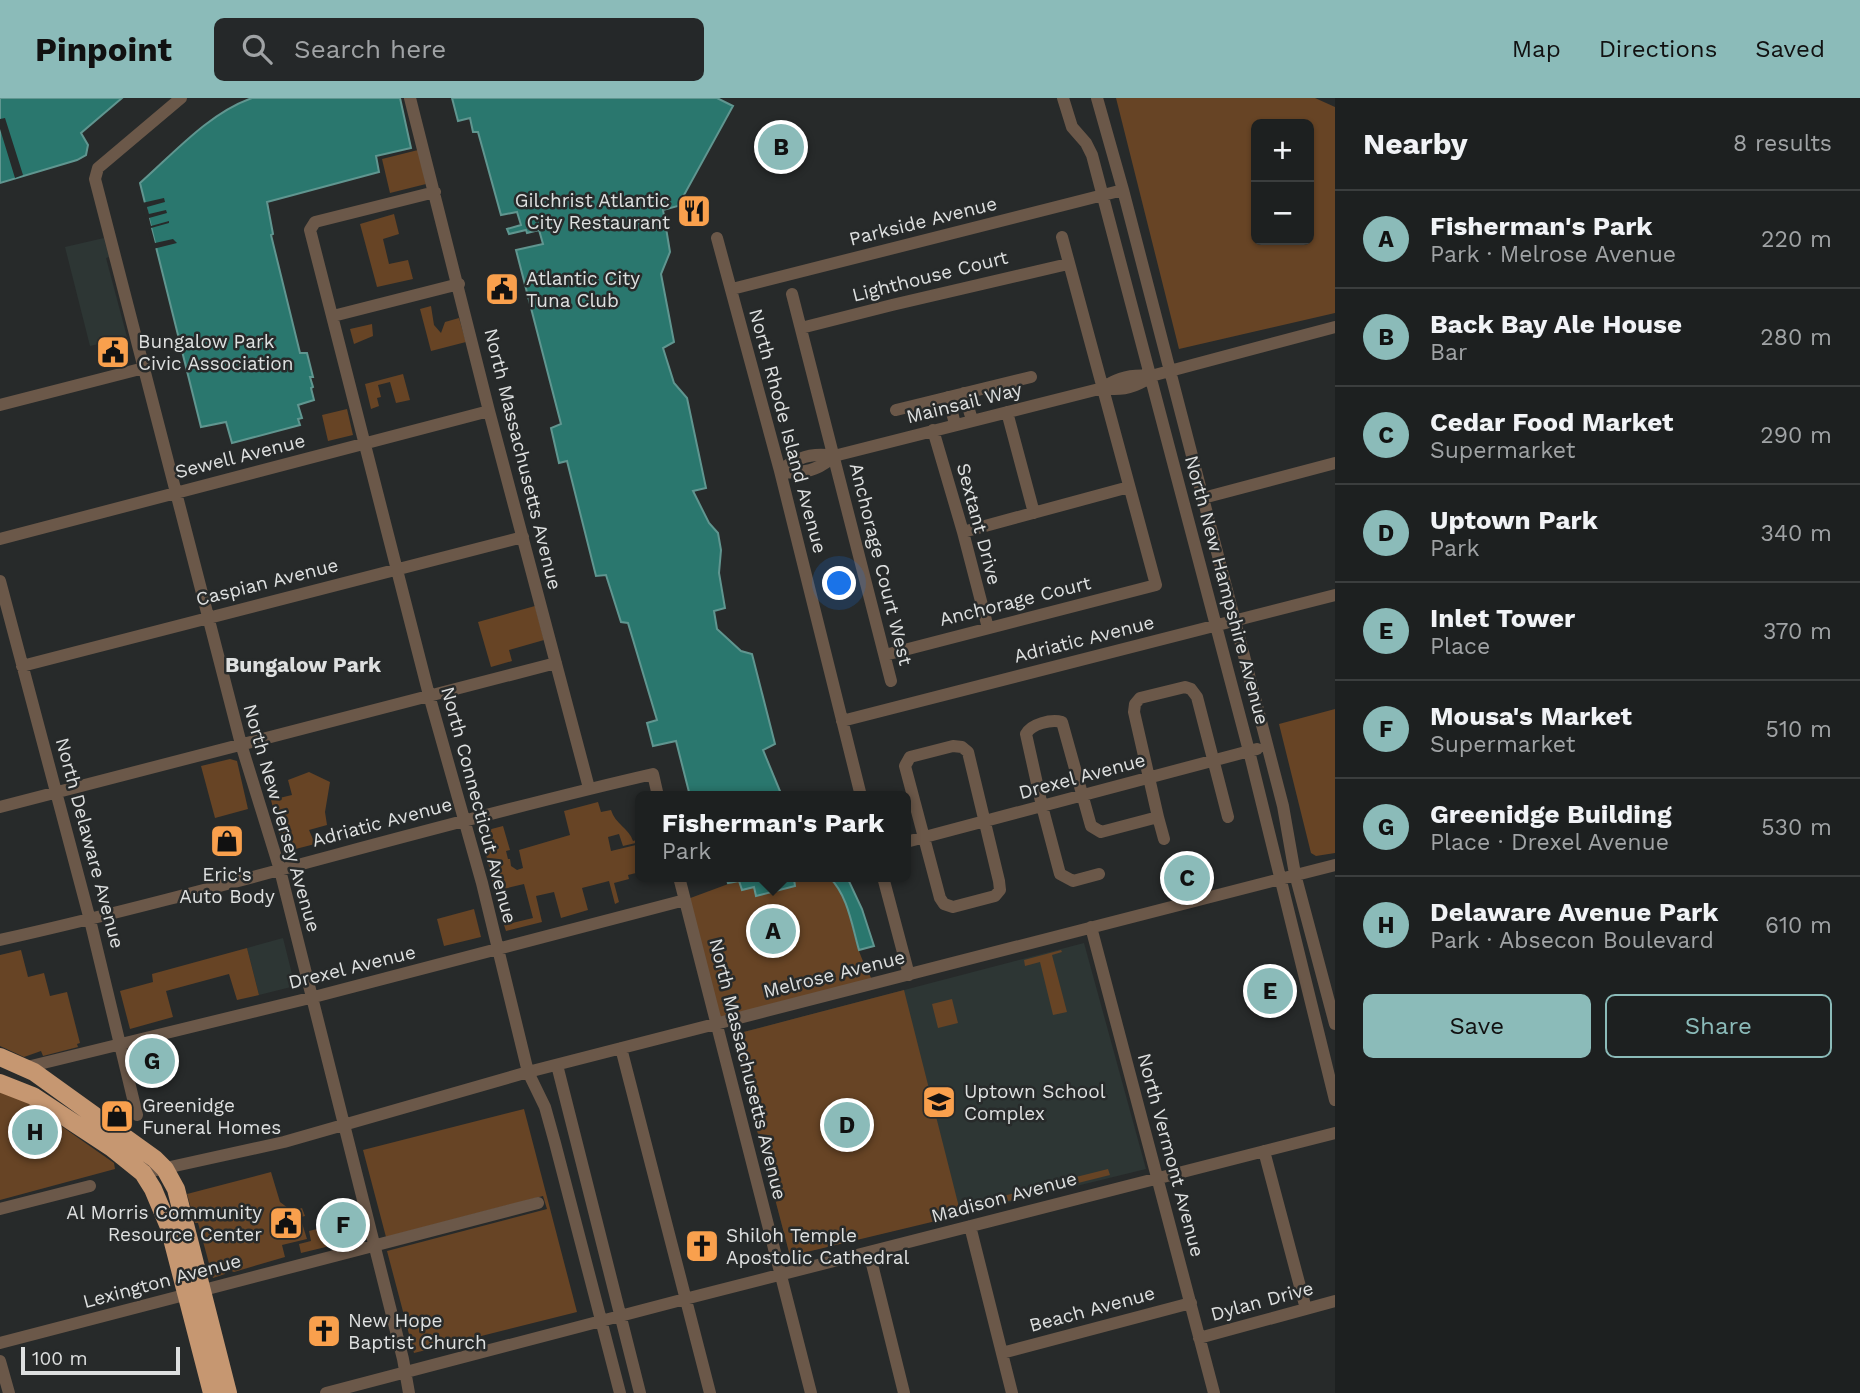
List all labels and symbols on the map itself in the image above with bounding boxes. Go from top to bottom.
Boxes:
pin: B [758,121,804,173]
place label: Gilchrist Atlantic City Restaurant [515,189,670,234]
restaurant icon: Gilchrist Atlantic City Restaurant [675,192,713,230]
street label: Parkside Avenue [847,192,999,250]
street label: Lighthouse Court [850,246,1010,306]
place label: Atlantic City Tuna Club [526,267,640,312]
public building icon: Atlantic City Tuna Club [483,270,521,308]
street label: North Rhode Island Avenue [744,306,832,556]
street label: North Massachusetts Avenue [479,326,567,592]
place label: Bungalow Park Civic Association [138,330,294,375]
public building icon: Bungalow Park Civic Association [94,333,132,371]
street label: Mainsail Way [904,377,1024,428]
street label: Sewell Avenue [173,429,307,483]
street label: North New Hampshire Avenue [1180,453,1274,727]
street label: Anchorage Court West [845,460,917,668]
street label: Sextant Drive [952,461,1006,587]
street label: Caspian Avenue [193,553,341,611]
your location [822,566,856,600]
street label: Anchorage Court [937,571,1093,631]
street label: Adriatic Avenue [1011,610,1157,668]
district label: Bungalow Park [225,652,382,677]
street label: North Connecticut Avenue [436,684,522,926]
street label: North New Jersey Avenue [238,701,326,935]
street label: North Delaware Avenue [51,735,129,951]
street label: Drexel Avenue [1016,748,1148,804]
street label: Adriatic Avenue [309,792,455,852]
shop icon: Eric's Auto Body [208,822,246,860]
pin: C [1164,852,1210,904]
place label: Eric's Auto Body [179,863,275,908]
pin: A [750,905,796,957]
street label: North Massachusetts Avenue [704,936,792,1202]
street label: Drexel Avenue [286,940,418,994]
street label: Melrose Avenue [761,945,907,1003]
pin: E [1247,965,1293,1017]
pin: G [129,1035,175,1087]
street label: North Vermont Avenue [1133,1051,1209,1259]
place label: Uptown School Complex [964,1080,1106,1125]
school or university icon: Uptown School Complex [920,1083,958,1121]
place label: Greenidge Funeral Homes [142,1094,281,1139]
shop icon: Greenidge Funeral Homes [98,1097,136,1135]
pin: D [824,1099,870,1151]
pin: H [12,1106,58,1158]
street label: Madison Avenue [929,1166,1079,1228]
pin: F [320,1199,366,1251]
place label: Al Morris Community Resource Center [66,1201,262,1246]
public building icon: Al Morris Community Resource Center [267,1204,305,1242]
place label: Shiloh Temple Apostolic Cathedral [726,1224,909,1269]
church icon: Shiloh Temple Apostolic Cathedral [683,1227,721,1265]
street label: Lexington Avenue [80,1249,244,1313]
street label: Dylan Drive [1208,1276,1316,1326]
street label: Beach Avenue [1027,1281,1157,1337]
place label: New Hope Baptist Church [348,1309,487,1354]
church icon: New Hope Baptist Church [305,1312,343,1350]
scale bar [21,1344,180,1376]

